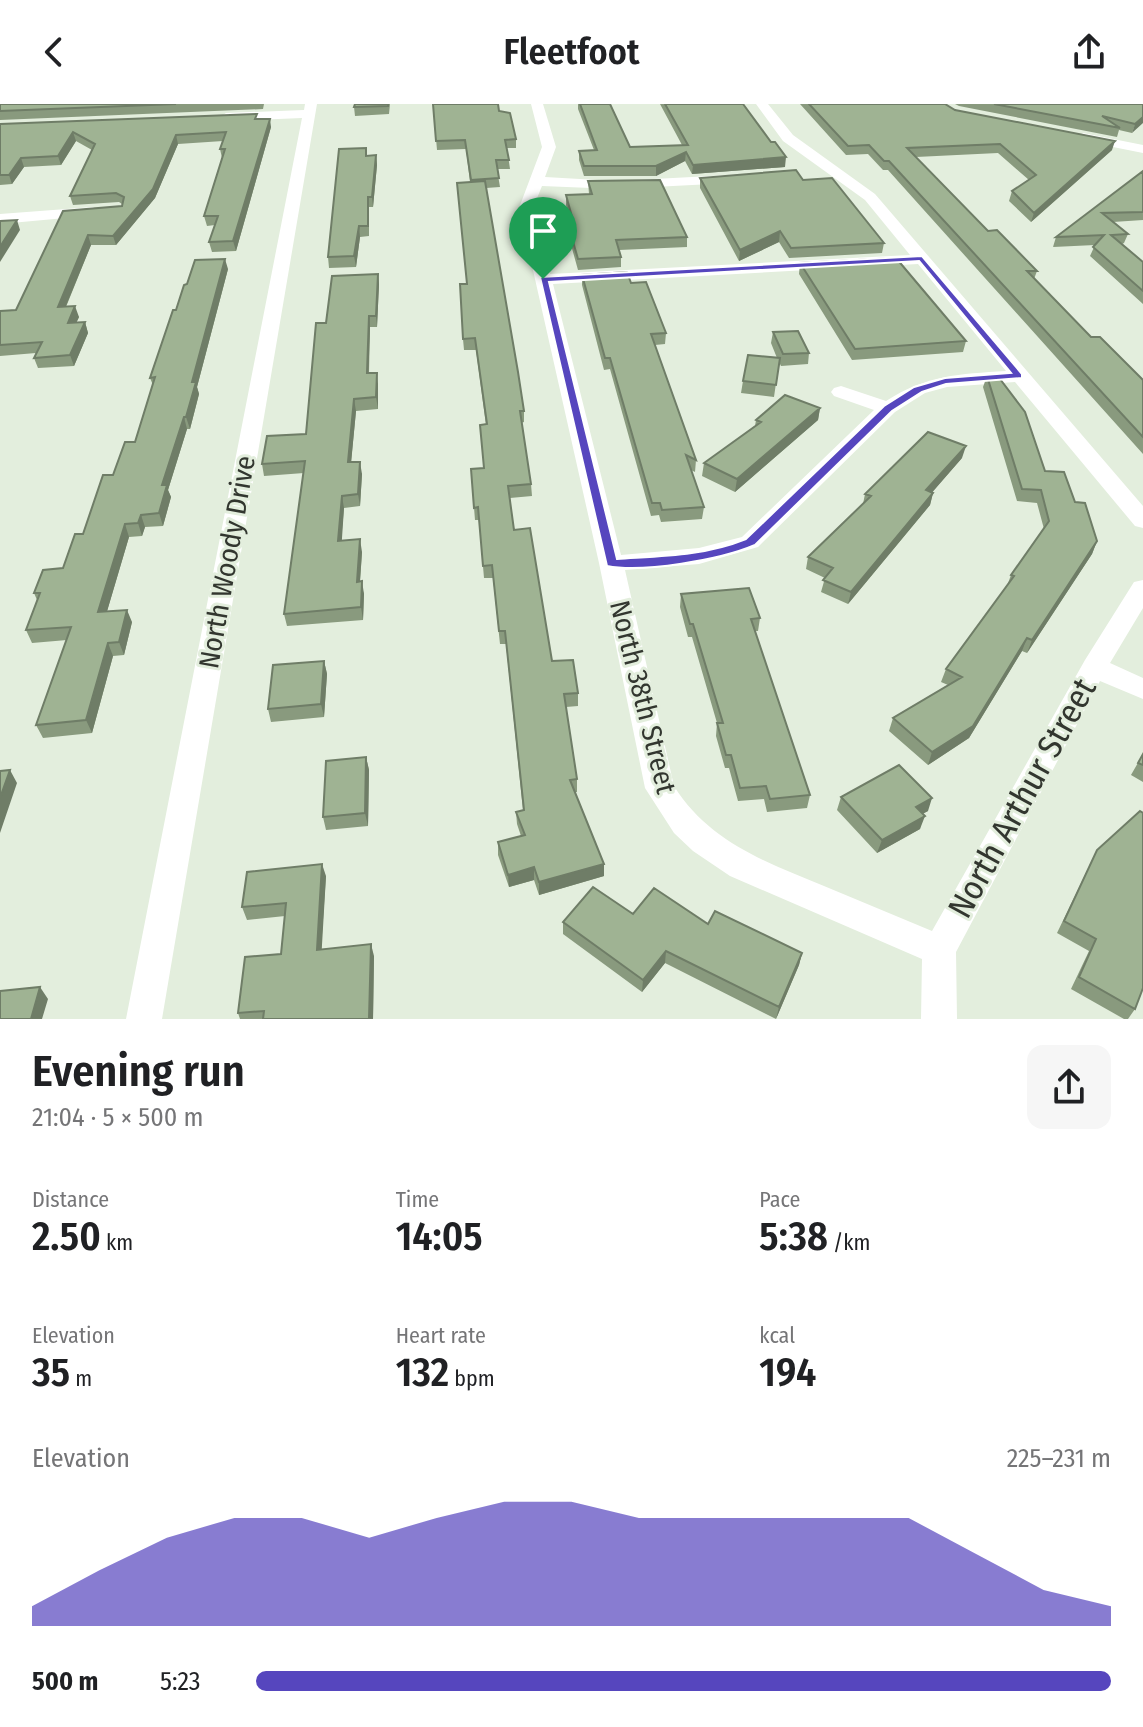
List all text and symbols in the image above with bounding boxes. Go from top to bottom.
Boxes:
icon: back [32,30,76,74]
text: Fleetfoot [503,30,640,74]
icon: share [1067,30,1111,74]
pin [509,197,577,279]
icon: arrive [521,209,565,253]
street label: North Woody Drive [192,453,262,671]
street label: North 38th Street [603,597,683,798]
street label: North Arthur Street [939,670,1105,925]
text: Evening run [32,1045,245,1098]
button: share [1027,1045,1111,1129]
text: 21:04 · 5 × 500 m [32,1102,203,1133]
text: Distance [32,1186,109,1213]
text: Time [396,1186,439,1213]
text: Pace [759,1186,800,1213]
text: 2.50 [32,1213,101,1261]
text: 14:05 [396,1213,483,1261]
text: 5:38 [759,1213,828,1261]
text: km [101,1229,133,1256]
text: /km [828,1229,871,1256]
text: Elevation [32,1322,115,1349]
text: Heart rate [396,1322,486,1349]
text: kcal [759,1322,795,1349]
text: 35 [32,1349,70,1397]
text: 132 [396,1349,449,1397]
text: 194 [759,1349,816,1397]
text: m [70,1365,92,1392]
text: bpm [449,1365,495,1392]
text: Elevation [32,1443,130,1474]
text: 225–231 m [1007,1443,1111,1474]
text: 500 m [32,1666,98,1697]
text: 5:23 [160,1666,201,1697]

